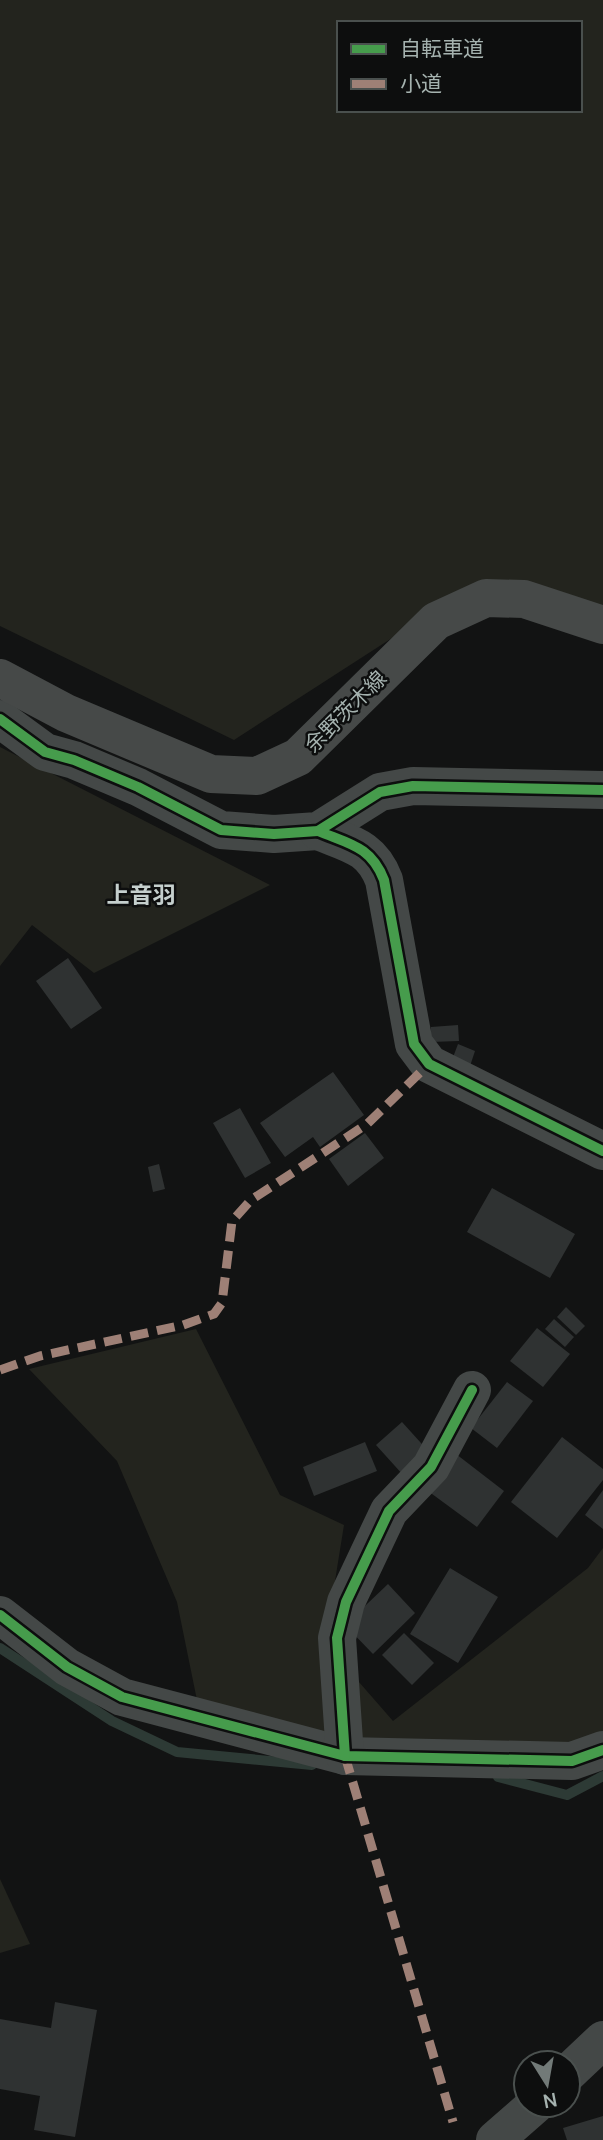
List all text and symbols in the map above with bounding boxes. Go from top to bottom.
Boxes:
legend [337,21,582,112]
text: 自転車道 [400,34,484,62]
text: 小道 [400,69,442,97]
street label: 余野茨木線 [298,664,392,758]
district label: 上音羽 [107,878,176,910]
north arrow [512,2049,582,2119]
text: N [541,2087,559,2115]

